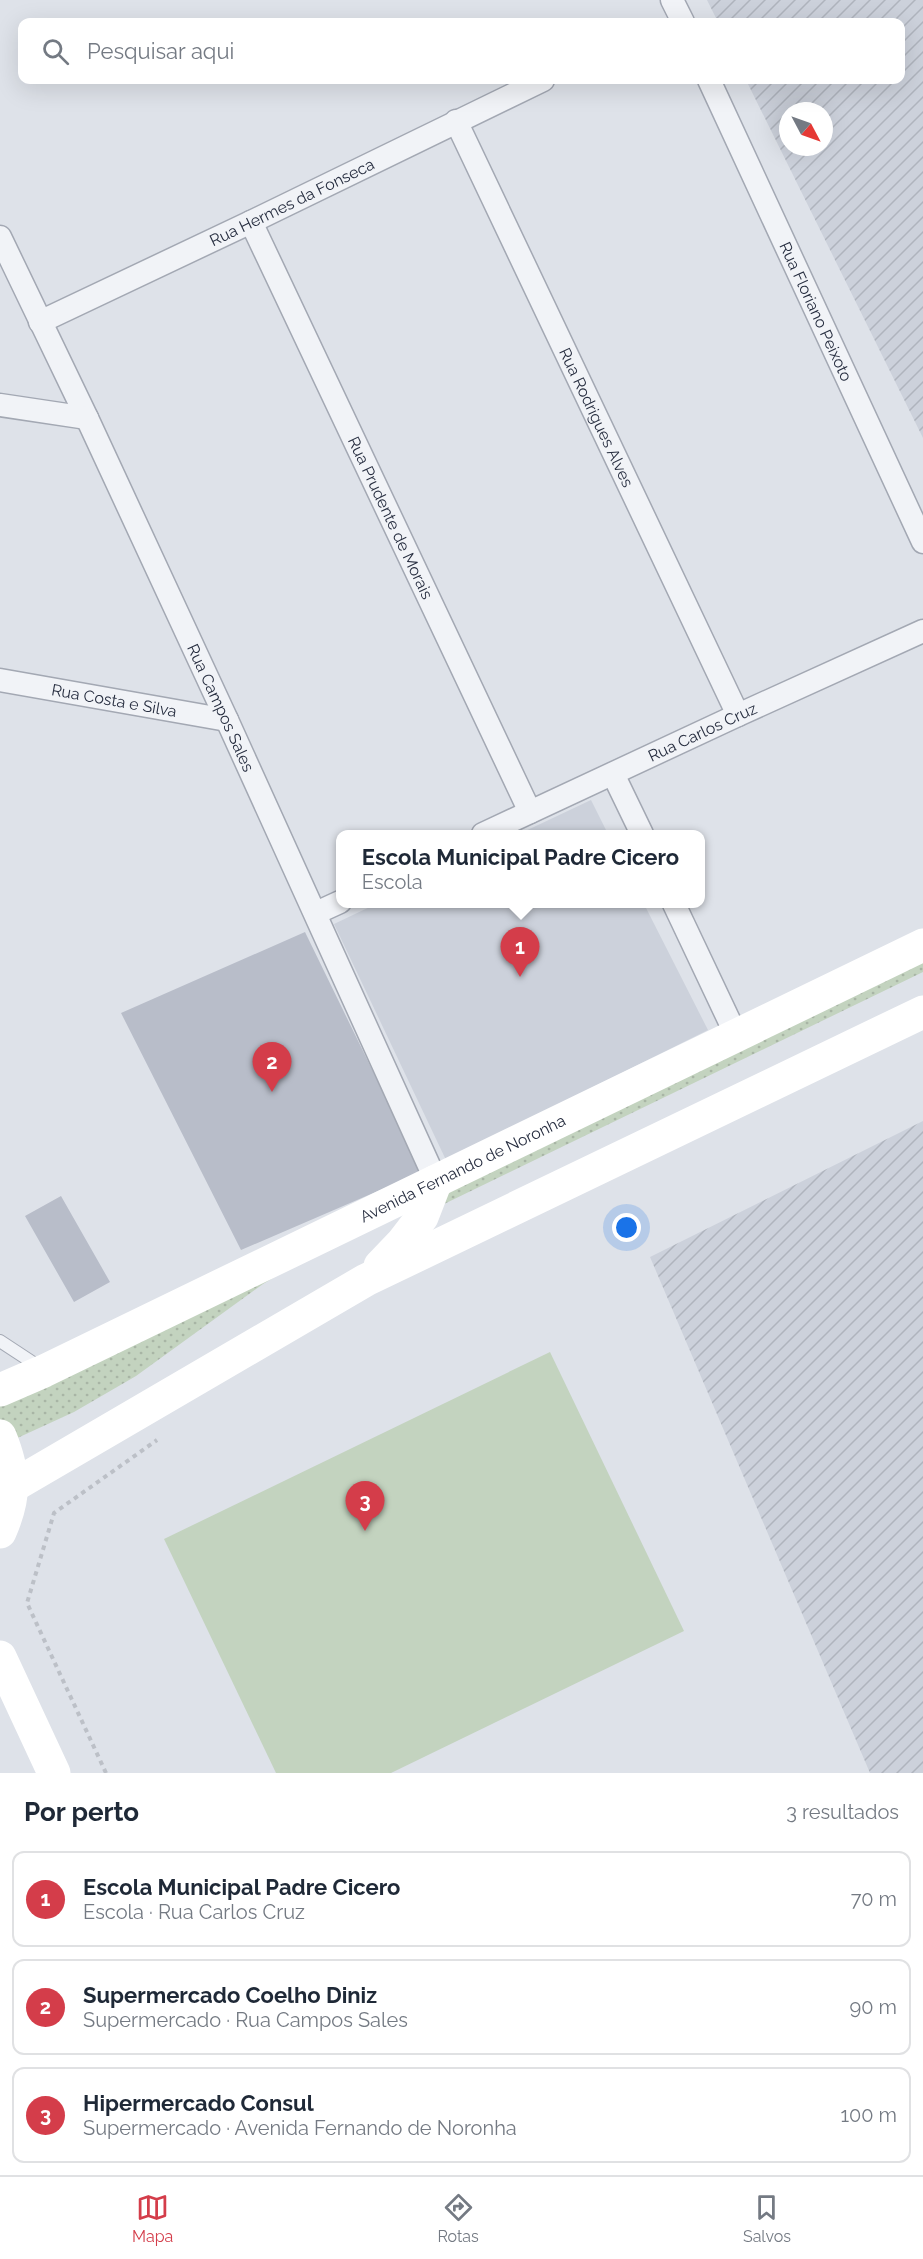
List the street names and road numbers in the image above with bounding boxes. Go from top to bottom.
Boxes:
street label: Rua Hermes da Fonseca [207,155,377,250]
street label: Rua Floriano Peixoto [775,239,856,384]
street label: Rua Rodrigues Alves [555,345,637,490]
street label: Rua Prudente de Morais [344,434,437,602]
street label: Rua Campos Sales [183,641,258,775]
street label: Rua Costa e Silva [50,680,178,721]
street label: Rua Carlos Cruz [645,699,760,766]
street label: Avenida Fernando de Noronha [357,1111,569,1226]

